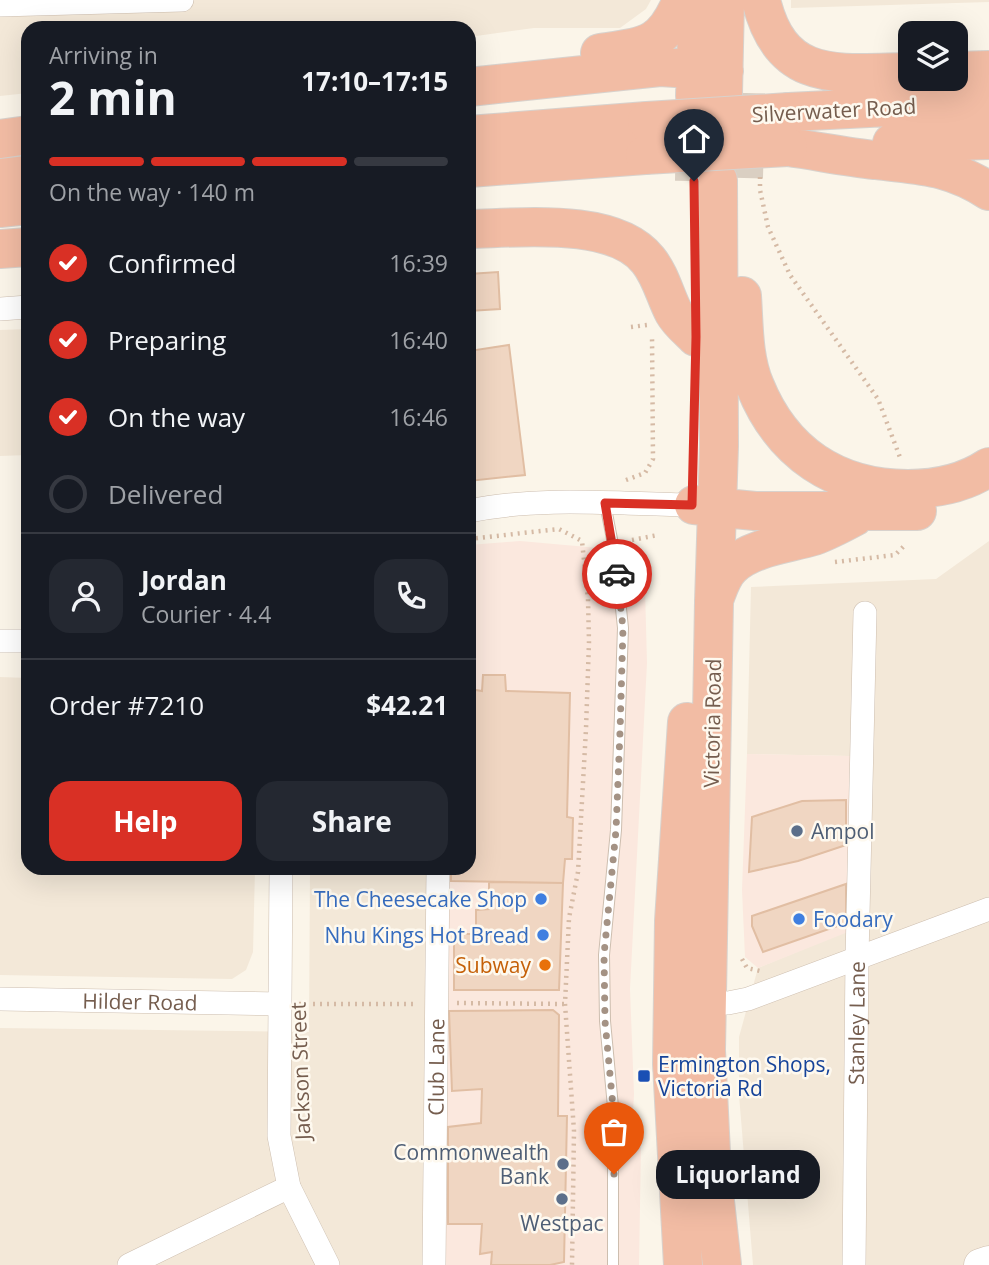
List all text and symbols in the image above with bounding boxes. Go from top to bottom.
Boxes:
map controls [898,21,968,91]
button: layers [898,21,968,91]
text: Arriving in [49,39,158,71]
text: 17:10–17:15 [301,63,448,99]
text: 2 min [49,66,177,128]
street label: Silverwater Road [751,92,917,128]
pin [664,109,724,181]
icon: home [675,120,713,158]
text: On the way · 140 m [49,176,255,208]
icon: check [49,244,87,282]
text: Confirmed [108,245,236,281]
text: 16:39 [389,247,448,279]
icon: check [49,321,87,359]
text: Preparing [108,322,226,358]
text: 16:40 [389,324,448,356]
icon: check [49,398,87,436]
text: On the way [108,399,245,435]
text: 16:46 [389,401,448,433]
text: Delivered [108,476,223,512]
courier [582,539,652,609]
icon: car [598,555,636,593]
button: person [49,559,123,633]
button: phone [374,559,448,633]
text: Jordan [141,562,227,598]
text: Courier · 4.4 [141,598,271,630]
street label: Victoria Road [697,658,727,788]
text: Order #7210 [49,687,204,723]
text: $42.21 [366,687,448,723]
button: Help [49,781,242,861]
button: Share [256,781,448,861]
place label: Ampol [811,817,875,845]
marker: Ampol [789,823,805,839]
place label: The Cheesecake Shop [314,885,527,913]
marker: The Cheesecake Shop [533,891,549,907]
place label: Foodary [813,905,893,933]
marker: Foodary [791,911,807,927]
place label: Nhu Kings Hot Bread [325,921,529,949]
marker: Nhu Kings Hot Bread [535,927,551,943]
place label: Subway [455,951,531,979]
marker: Subway [537,957,553,973]
street label: Stanley Lane [842,961,871,1085]
street label: Hilder Road [82,986,198,1017]
street label: Jackson Street [284,1002,316,1142]
street label: Club Lane [422,1018,450,1116]
place label: Ermington Shops, Victoria Rd [658,1050,831,1102]
marker: Ermington Shops, Victoria Rd [636,1068,652,1084]
pin [584,1102,644,1174]
icon: bag [595,1113,633,1151]
place label: Commonwealth Bank [393,1138,549,1190]
callout: Liquorland [656,1150,820,1198]
marker: Commonwealth Bank [555,1156,571,1172]
text: Liquorland [676,1158,800,1190]
marker: Westpac [554,1191,570,1207]
place label: Westpac [520,1209,604,1237]

